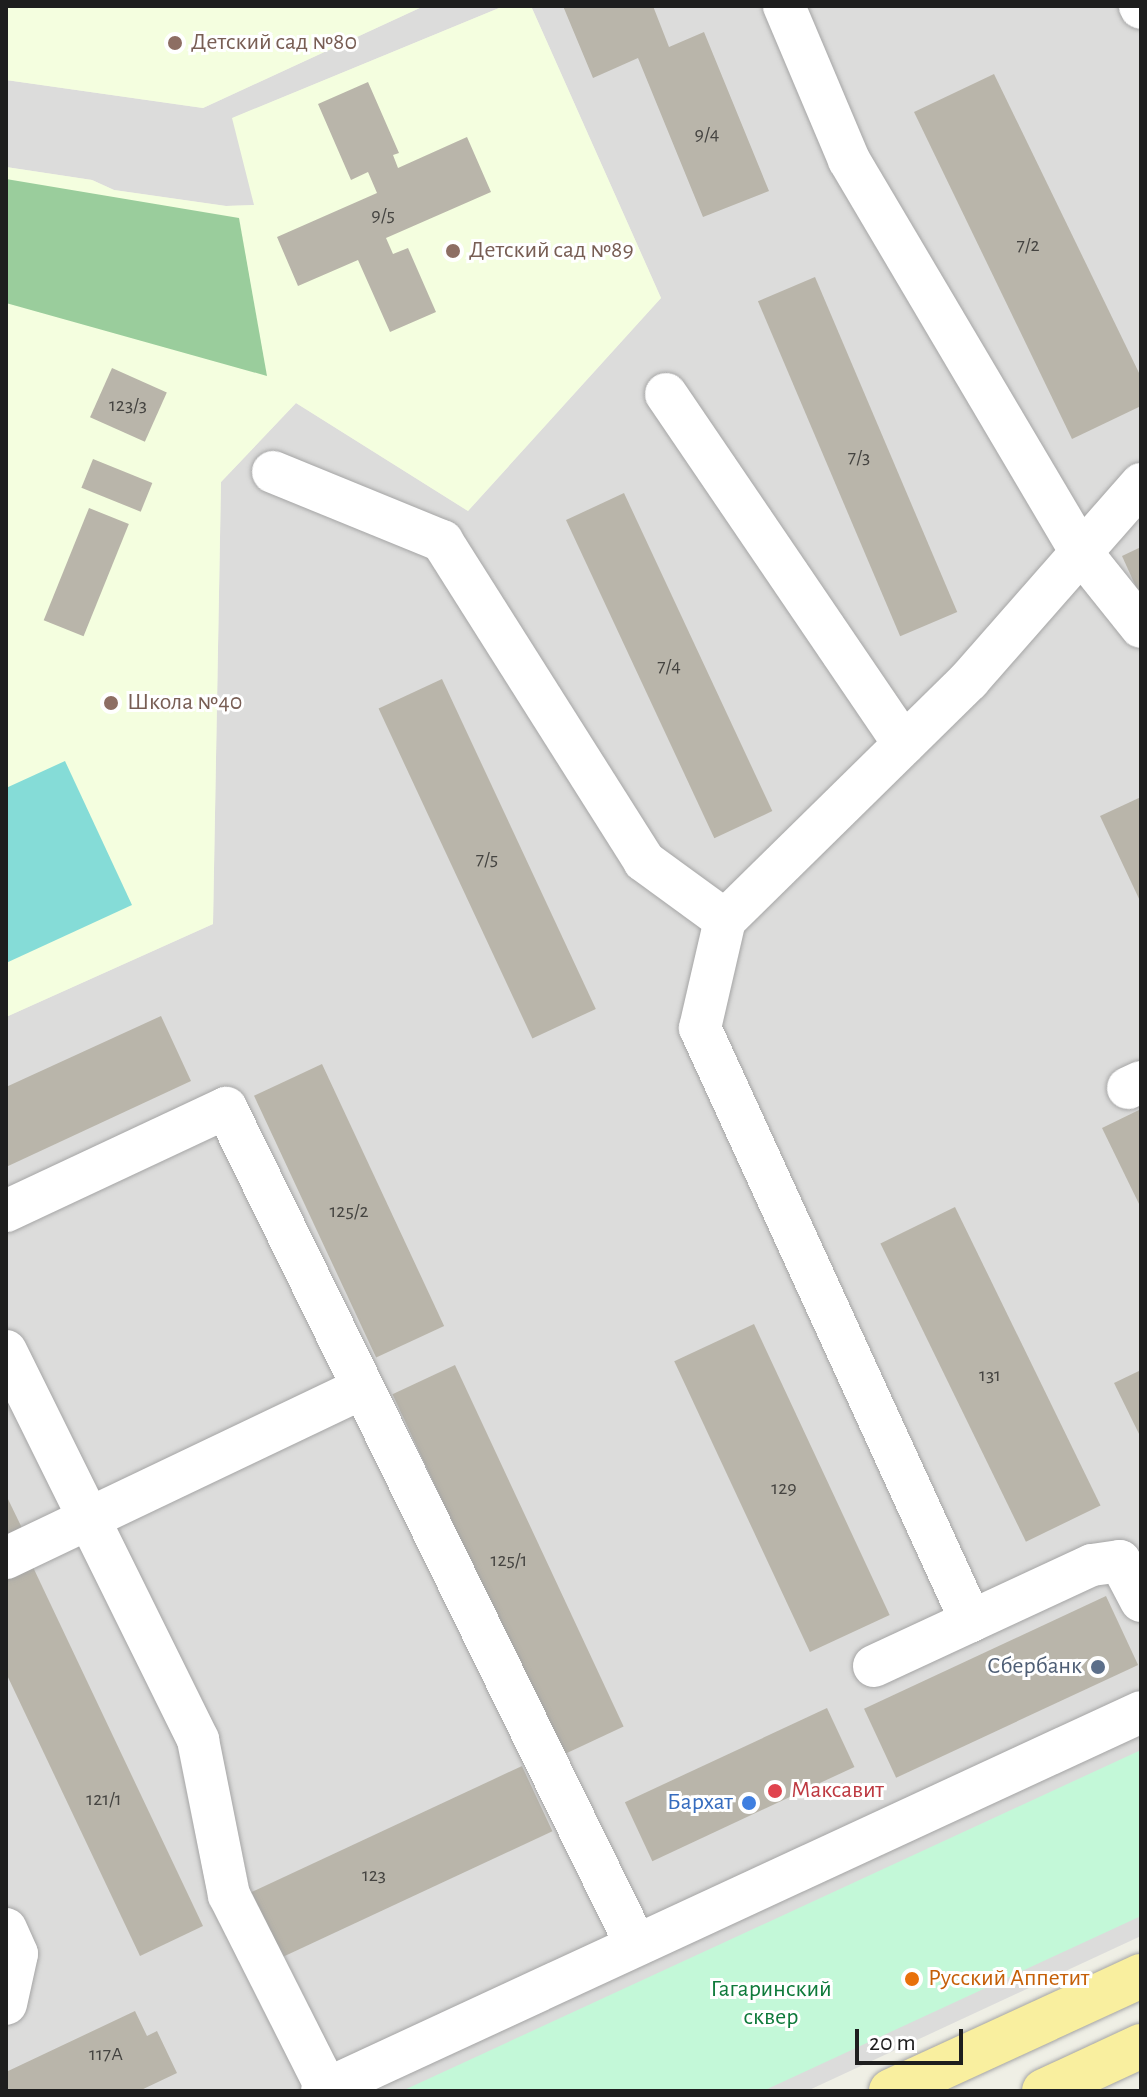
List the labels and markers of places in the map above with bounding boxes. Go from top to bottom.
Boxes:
place label: Детский сад №80 [191,29,357,57]
marker: Детский сад №80 [166,34,184,52]
place label: Детский сад №89 [469,237,634,265]
marker: Детский сад №89 [444,242,462,260]
place label: Школа №40 [127,689,242,717]
marker: Школа №40 [102,694,120,712]
place label: Сбербанк [987,1653,1082,1681]
marker: Сбербанк [1089,1658,1107,1676]
place label: Максавит [791,1777,884,1805]
marker: Максавит [766,1782,784,1800]
place label: Бархат [667,1789,733,1817]
marker: Бархат [740,1794,758,1812]
place label: Русский Аппетит [928,1965,1089,1993]
marker: Русский Аппетит [903,1970,921,1988]

